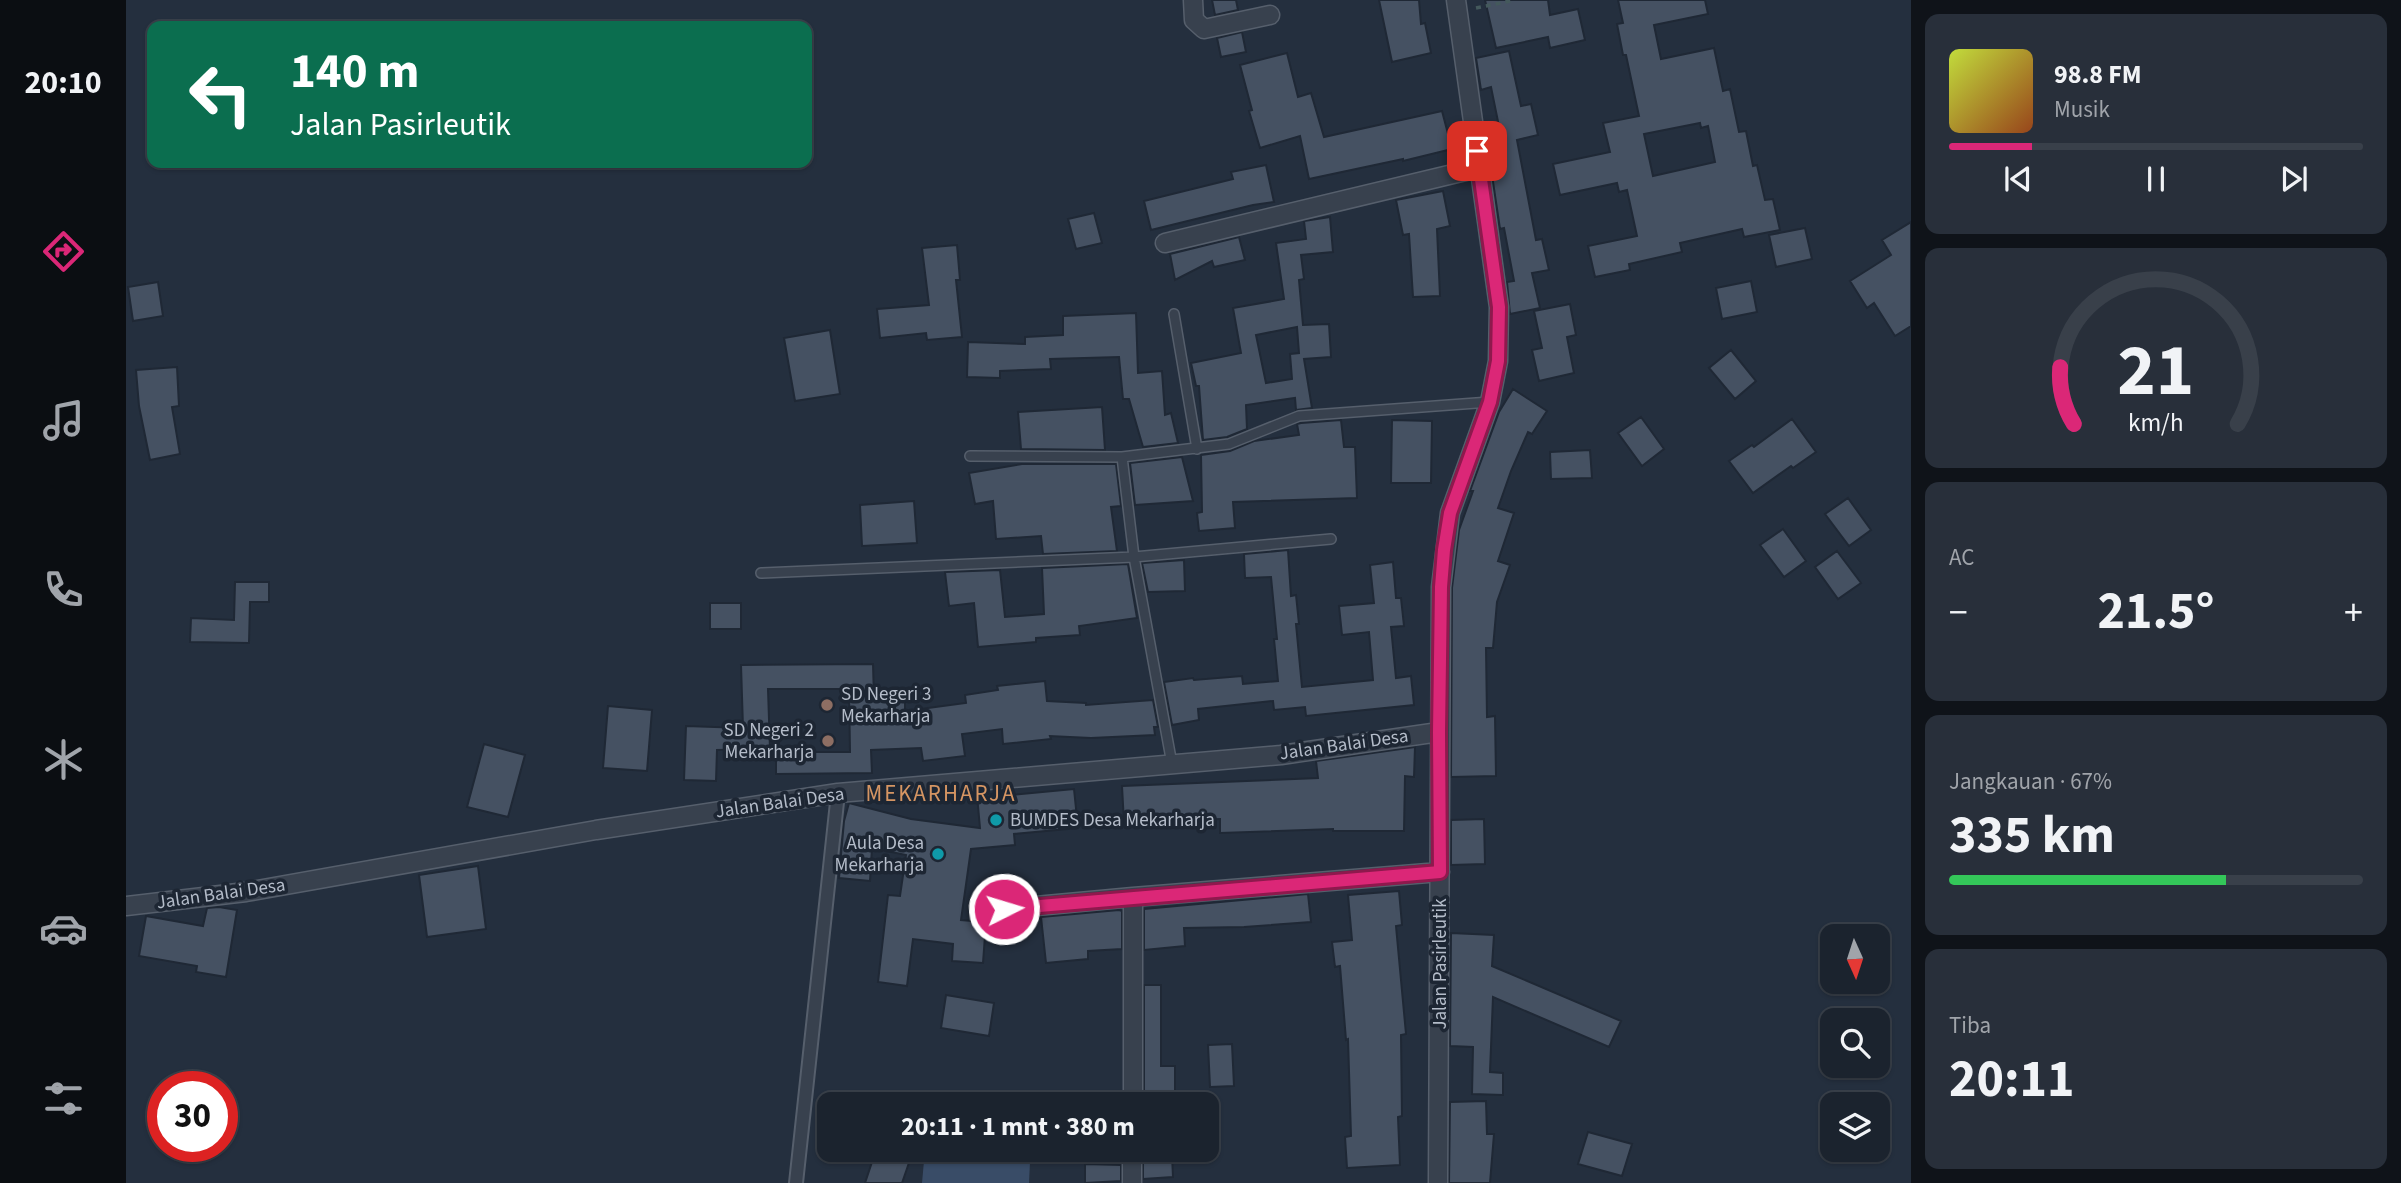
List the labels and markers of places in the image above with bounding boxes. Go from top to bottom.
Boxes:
pin [1447,121,1507,181]
place label: SD Negeri 3 Mekarharja [841,681,931,730]
marker: SD Negeri 3 Mekarharja [819,697,835,713]
place label: SD Negeri 2 Mekarharja [724,717,814,766]
marker: SD Negeri 2 Mekarharja [820,733,836,749]
place label: BUMDES Desa Mekarharja [1010,807,1215,834]
marker: BUMDES Desa Mekarharja [988,812,1004,828]
place label: Aula Desa Mekarharja [835,830,924,879]
marker: Aula Desa Mekarharja [930,846,946,862]

